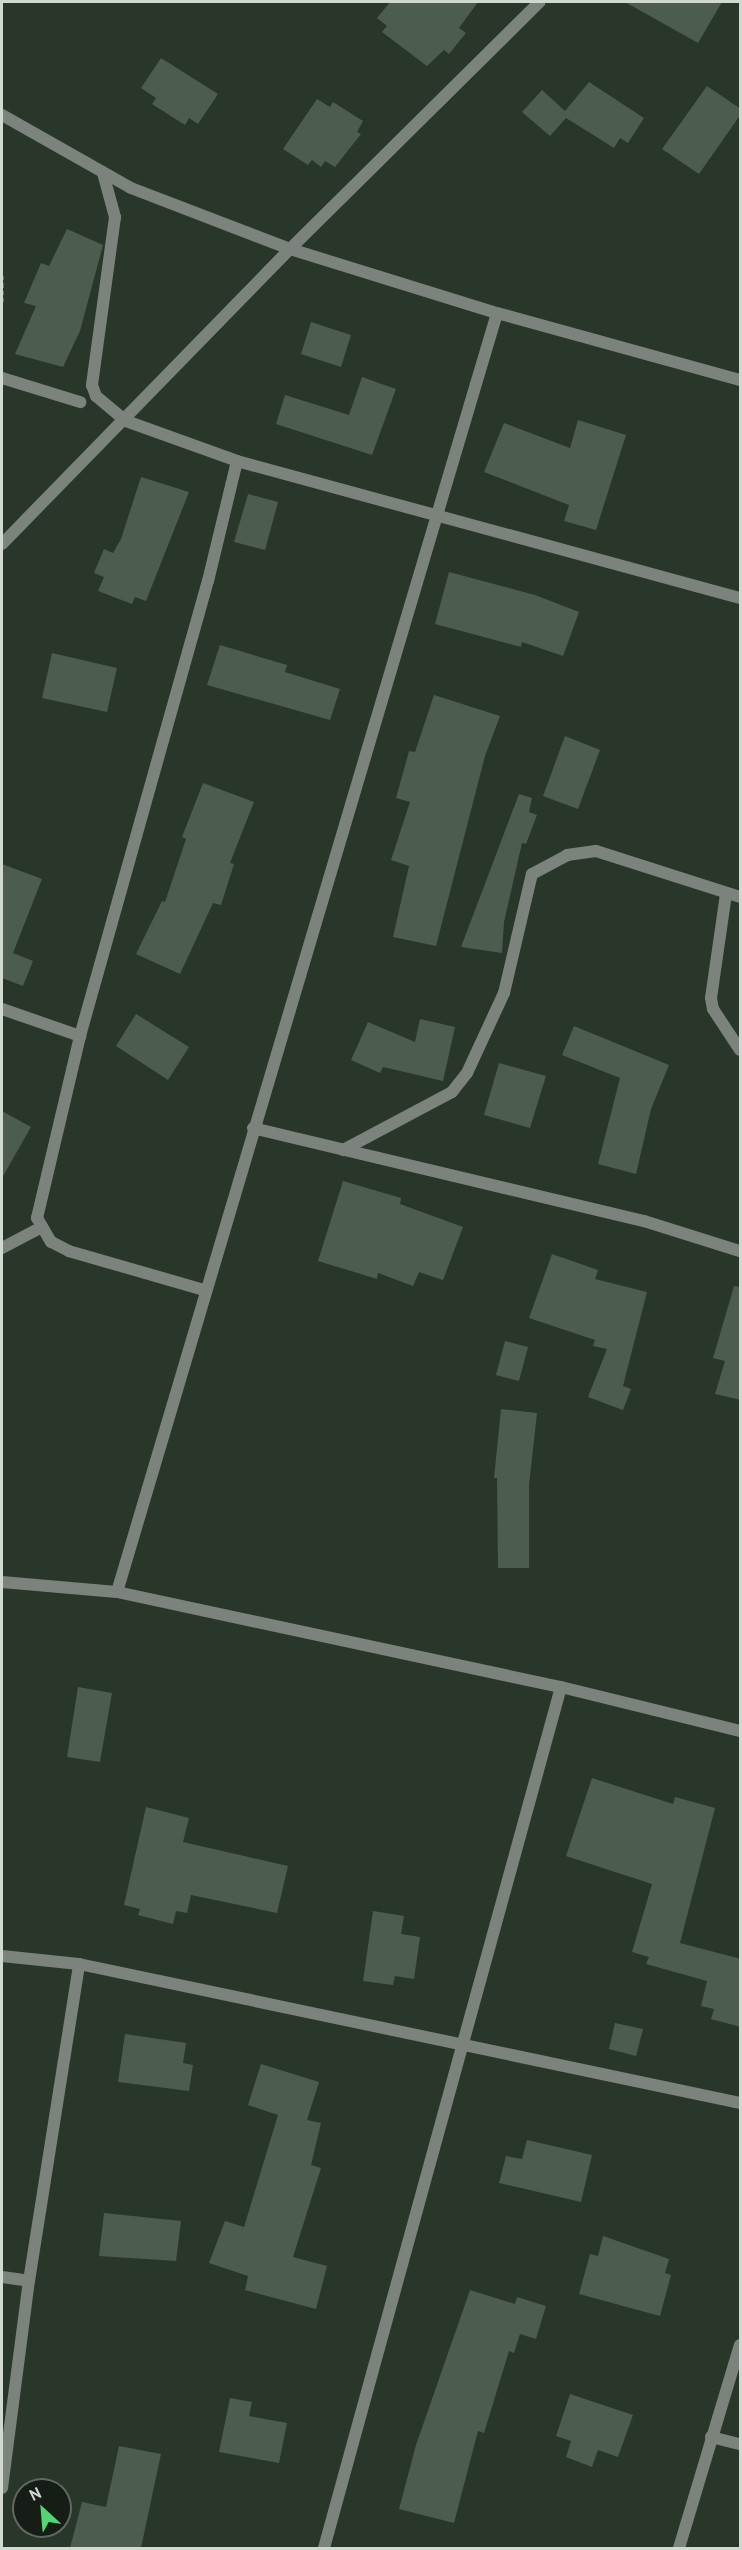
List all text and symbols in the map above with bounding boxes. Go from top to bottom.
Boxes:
north arrow [12,2478,72,2538]
text: N [26,2482,44,2505]

